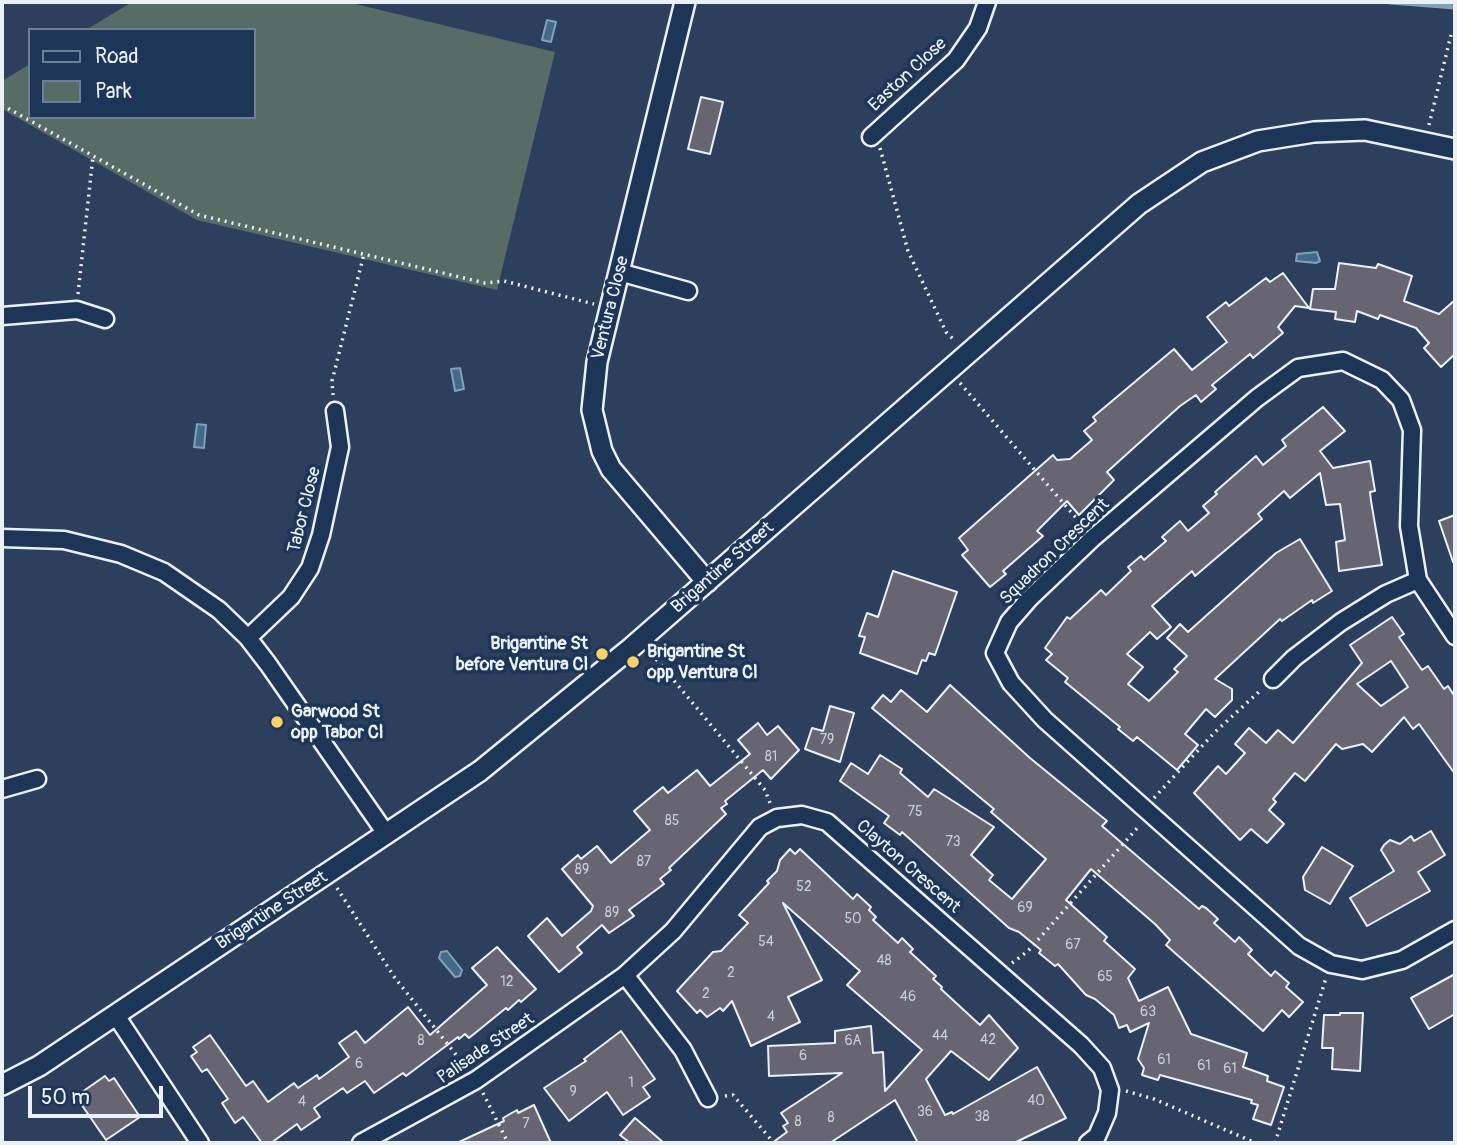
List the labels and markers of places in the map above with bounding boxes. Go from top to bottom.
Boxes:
place label: Brigantine St before Ventura Cl [456,633,588,676]
place label: Brigantine St opp Ventura Cl [647,641,757,684]
marker: Brigantine St before Ventura Cl [594,646,610,662]
marker: Brigantine St opp Ventura Cl [625,654,641,670]
place label: Garwood St opp Tabor Cl [291,701,383,744]
marker: Garwood St opp Tabor Cl [269,714,285,730]

